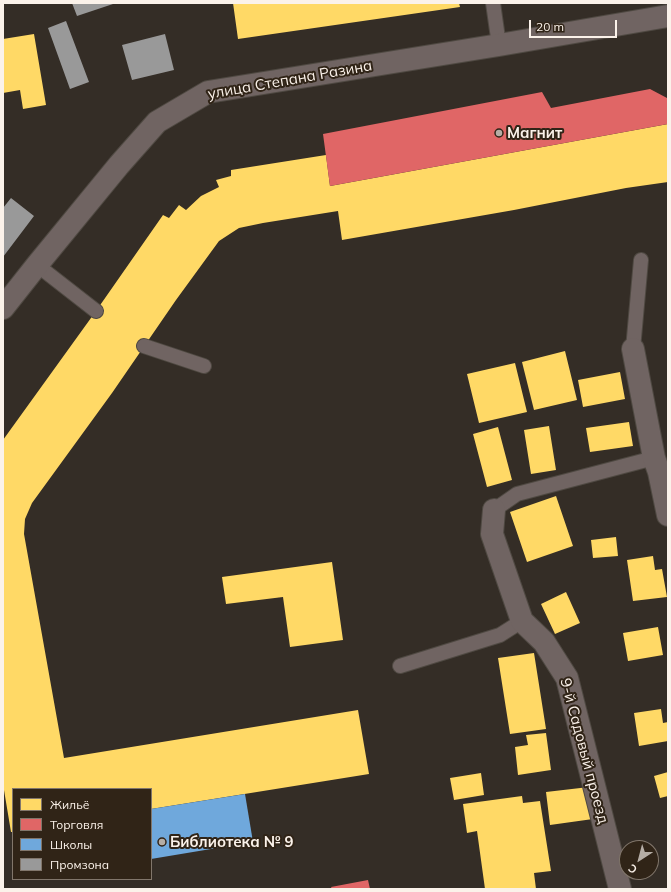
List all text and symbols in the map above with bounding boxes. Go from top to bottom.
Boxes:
scale bar [531,12,619,38]
text: 20 m [536,19,564,34]
street label: улица Степана Разина [206,57,374,103]
place label: Магнит [507,124,562,142]
marker: Магнит [494,128,504,138]
street label: 9-й Садовый проезд [556,676,612,826]
legend [12,788,152,880]
text: Жильё [50,797,89,812]
text: Торговля [50,817,103,832]
place label: Библиотека № 9 [170,833,294,851]
text: Школы [50,837,92,852]
marker: Библиотека № 9 [157,837,167,847]
north arrow [619,840,659,880]
text: Промзона [50,857,109,872]
text: С [625,861,640,877]

